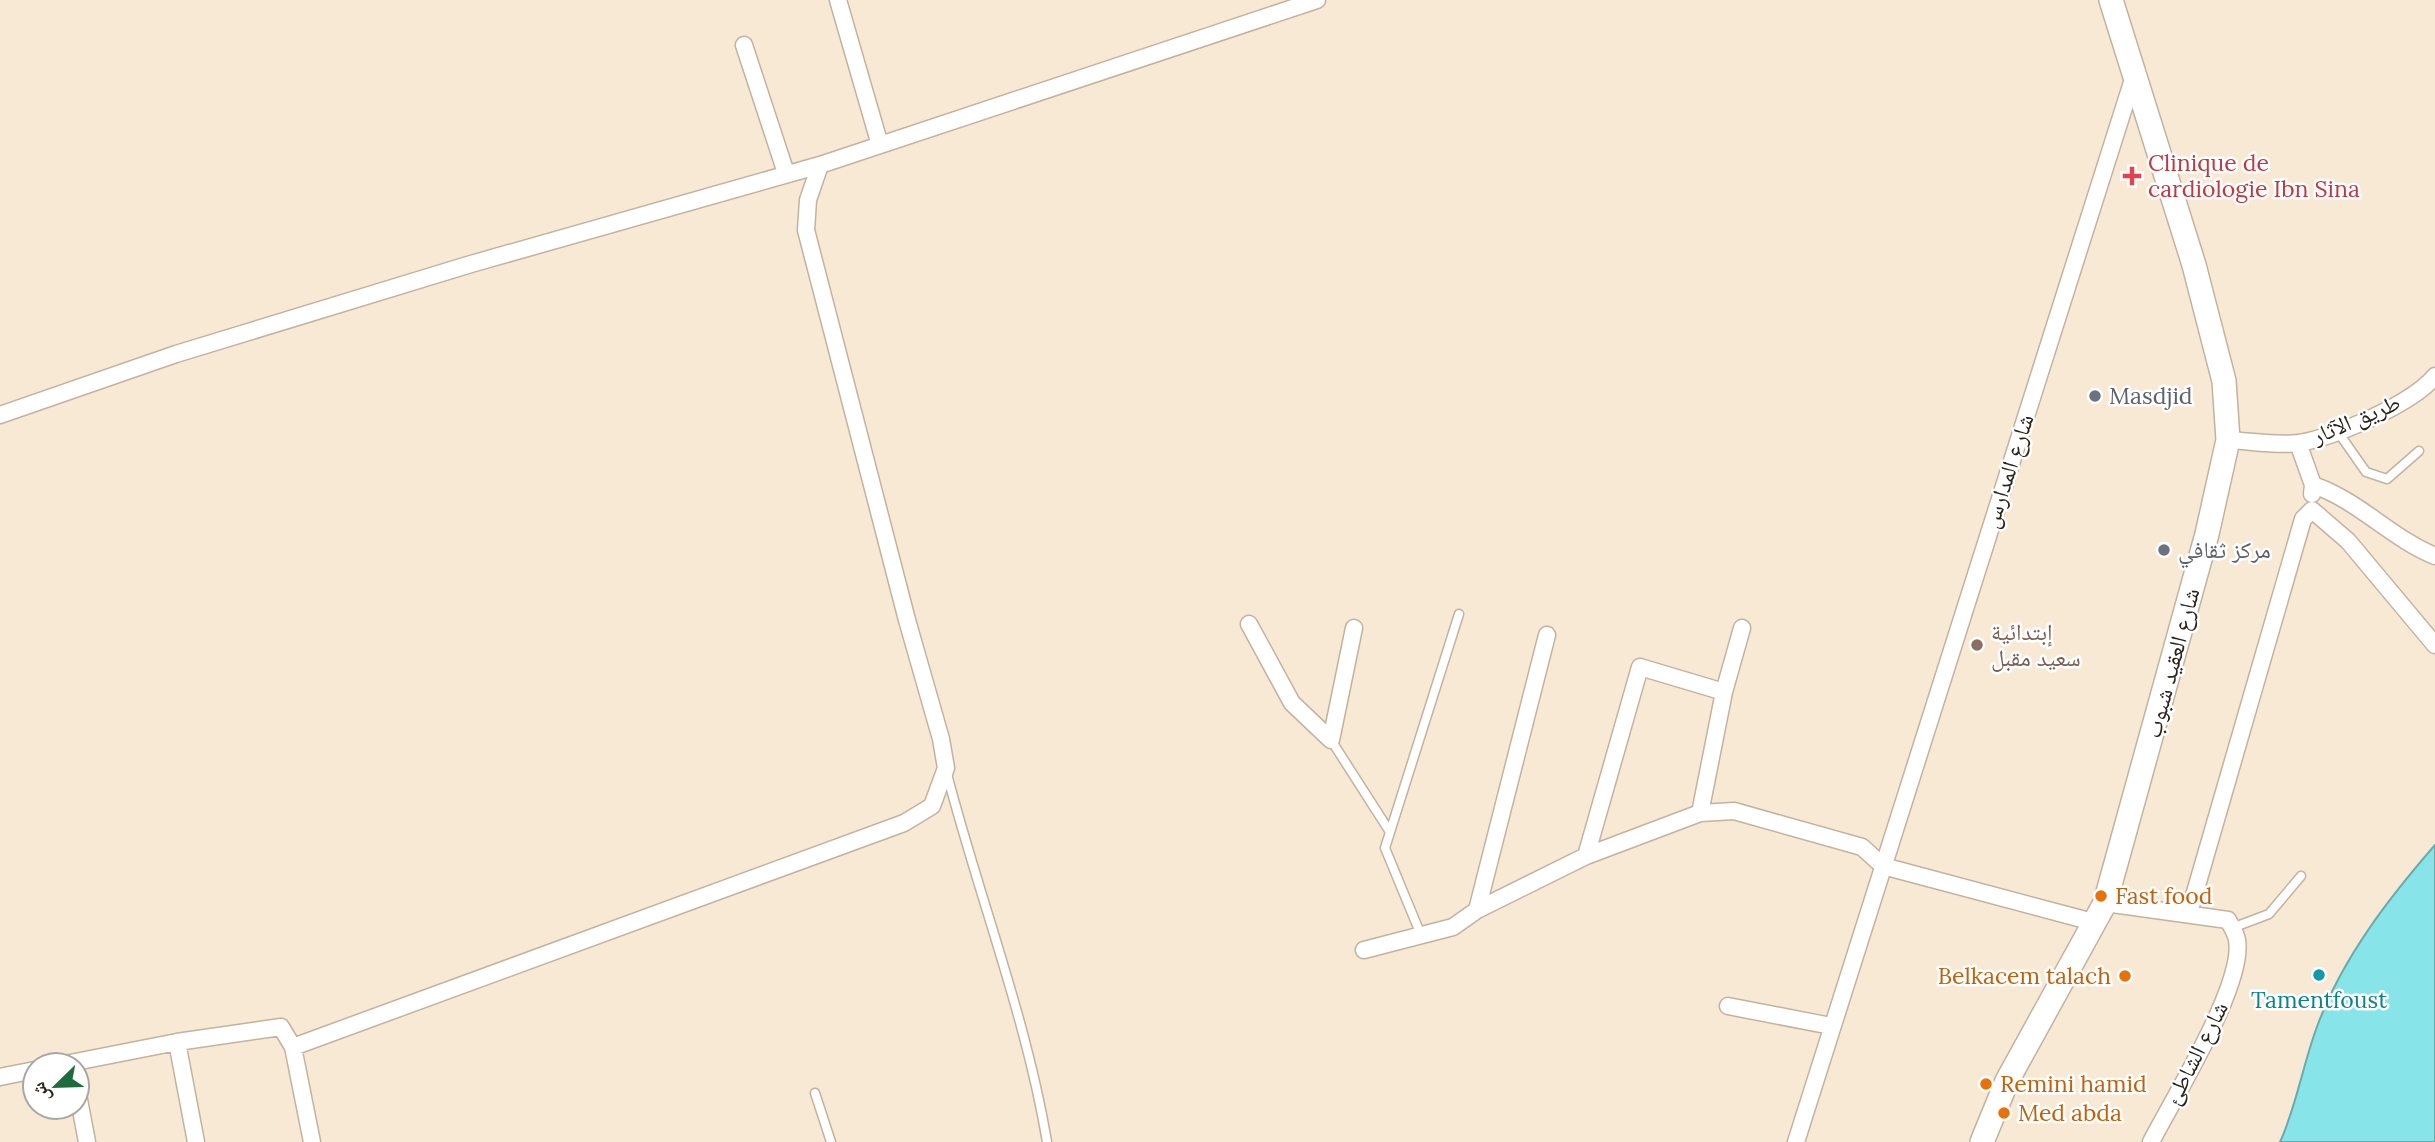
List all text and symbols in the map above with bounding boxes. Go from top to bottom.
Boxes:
place label: Clinique de cardiologie Ibn Sina [2148,148,2360,203]
marker: Clinique de cardiologie Ibn Sina [2122,166,2142,186]
place label: Masdjid [2109,381,2193,410]
street label: طريق الآثار [2306,387,2404,450]
marker: Masdjid [2087,388,2103,404]
street label: شارع المدارس [1975,410,2041,532]
place label: مركز ثقافي [2178,535,2271,569]
marker: مركز ثقافي [2156,542,2172,558]
street label: شارع العقيد شبوب [2138,585,2206,741]
place label: إبتدائية سعيد مقبل [1991,617,2081,672]
marker: إبتدائية سعيد مقبل [1969,637,1985,653]
place label: Fast food [2115,881,2213,910]
marker: Fast food [2093,888,2109,904]
place label: Belkacem talach [1938,961,2111,990]
marker: Tamentfoust [2311,967,2327,983]
marker: Belkacem talach [2117,968,2133,984]
place label: Tamentfoust [2251,985,2387,1014]
street label: شارع الشاطئ [2157,996,2235,1110]
north arrow [21,1051,91,1121]
place label: Remini hamid [2000,1069,2147,1098]
marker: Remini hamid [1978,1076,1994,1092]
text: ش [25,1079,55,1107]
place label: Med abda [2018,1098,2122,1127]
marker: Med abda [1996,1105,2012,1121]

